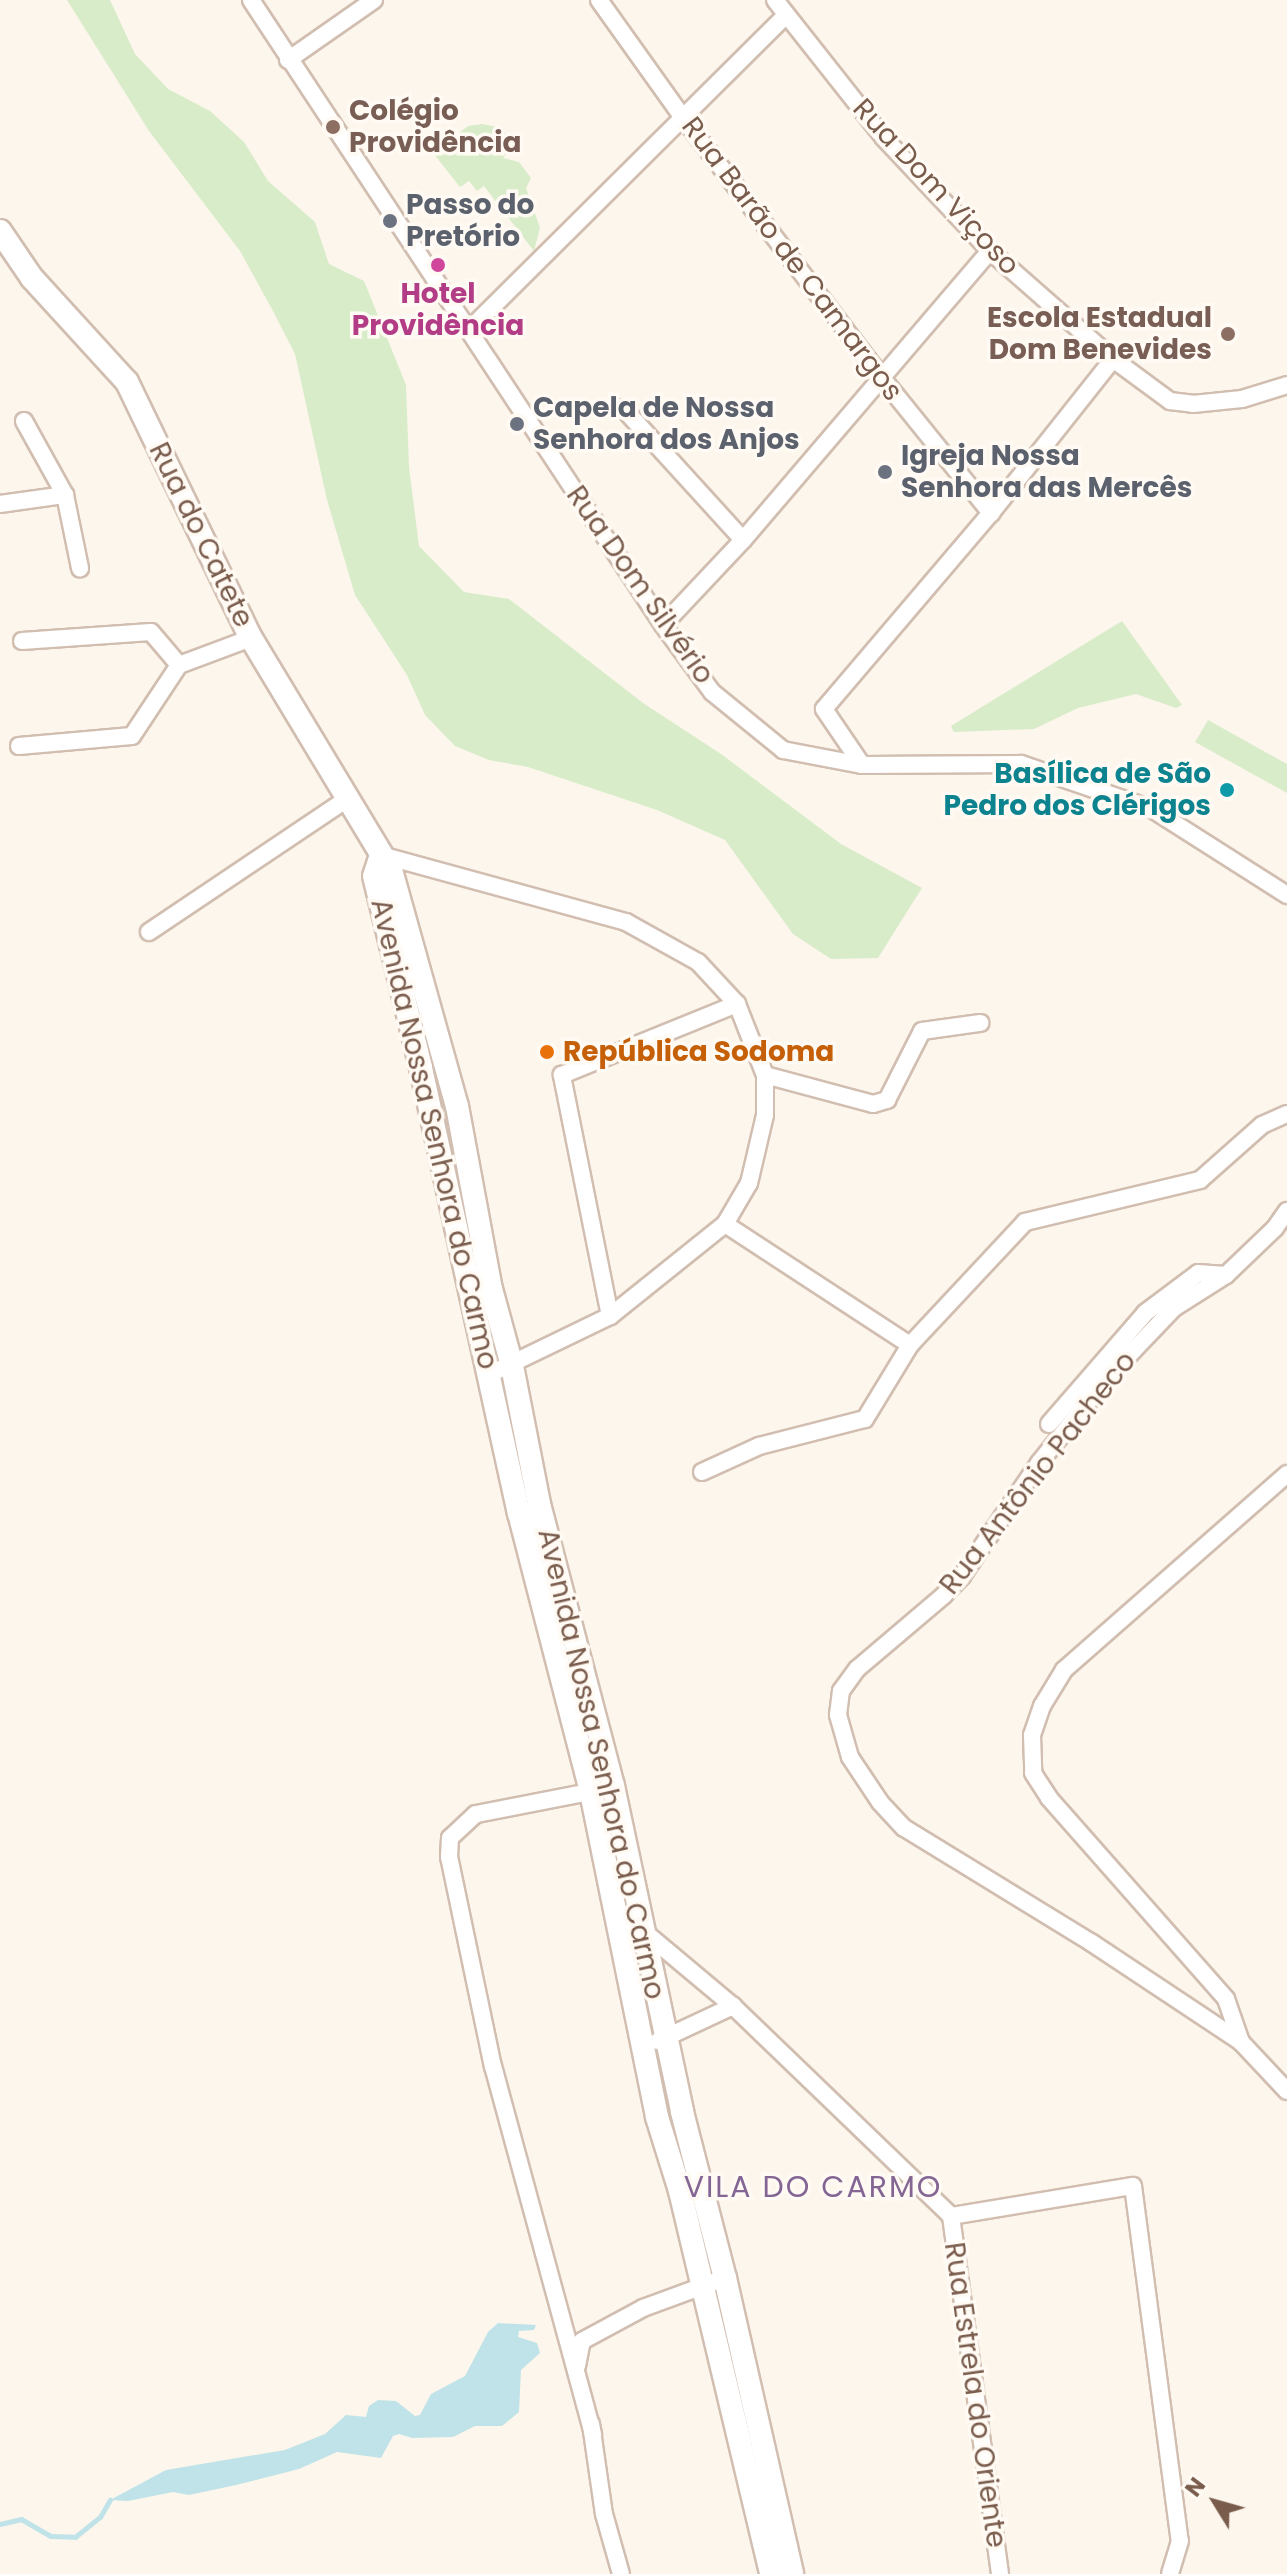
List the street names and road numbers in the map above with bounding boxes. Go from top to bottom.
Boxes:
street label: Rua Dom Viçoso [846,92,1026,282]
street label: Rua Barão de Camargos [674,111,910,407]
street label: Rua do Catete [142,437,260,633]
street label: Rua Dom Silvério [559,480,721,690]
street label: Avenida Nossa Senhora do Carmo [363,895,505,1373]
street label: Rua Antônio Pacheco [933,1345,1143,1601]
street label: Avenida Nossa Senhora do Carmo [530,1525,672,2003]
street label: Rua Estrela do Oriente [937,2240,1013,2550]

